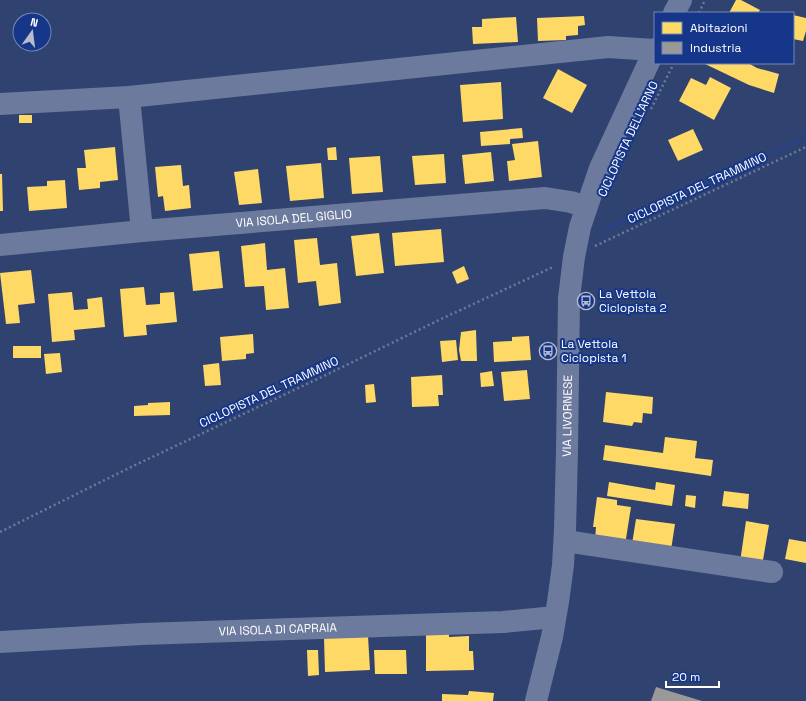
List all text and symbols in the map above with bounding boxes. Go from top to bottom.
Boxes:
north arrow [12,12,52,52]
legend [654,12,794,64]
text: N [29,15,40,30]
text: Abitazioni [690,20,748,36]
text: Industria [690,40,742,56]
street label: CICLOPISTA DELL'ARNO [594,78,662,200]
street label: CICLOPISTA DEL TRAMMINO [625,149,769,227]
street label: VIA ISOLA DEL GIGLIO [235,206,353,231]
place label: La Vettola Ciclopista 2 [599,286,667,316]
bus stop icon: La Vettola Ciclopista 2 [576,291,596,311]
place label: La Vettola Ciclopista 1 [561,336,627,366]
bus stop icon: La Vettola Ciclopista 1 [538,341,558,361]
street label: CICLOPISTA DEL TRAMMINO [197,353,341,431]
street label: VIA LIVORNESE [559,375,576,457]
street label: VIA ISOLA DI CAPRAIA [218,620,338,639]
scale bar [666,663,719,689]
text: 20 m [672,669,700,685]

